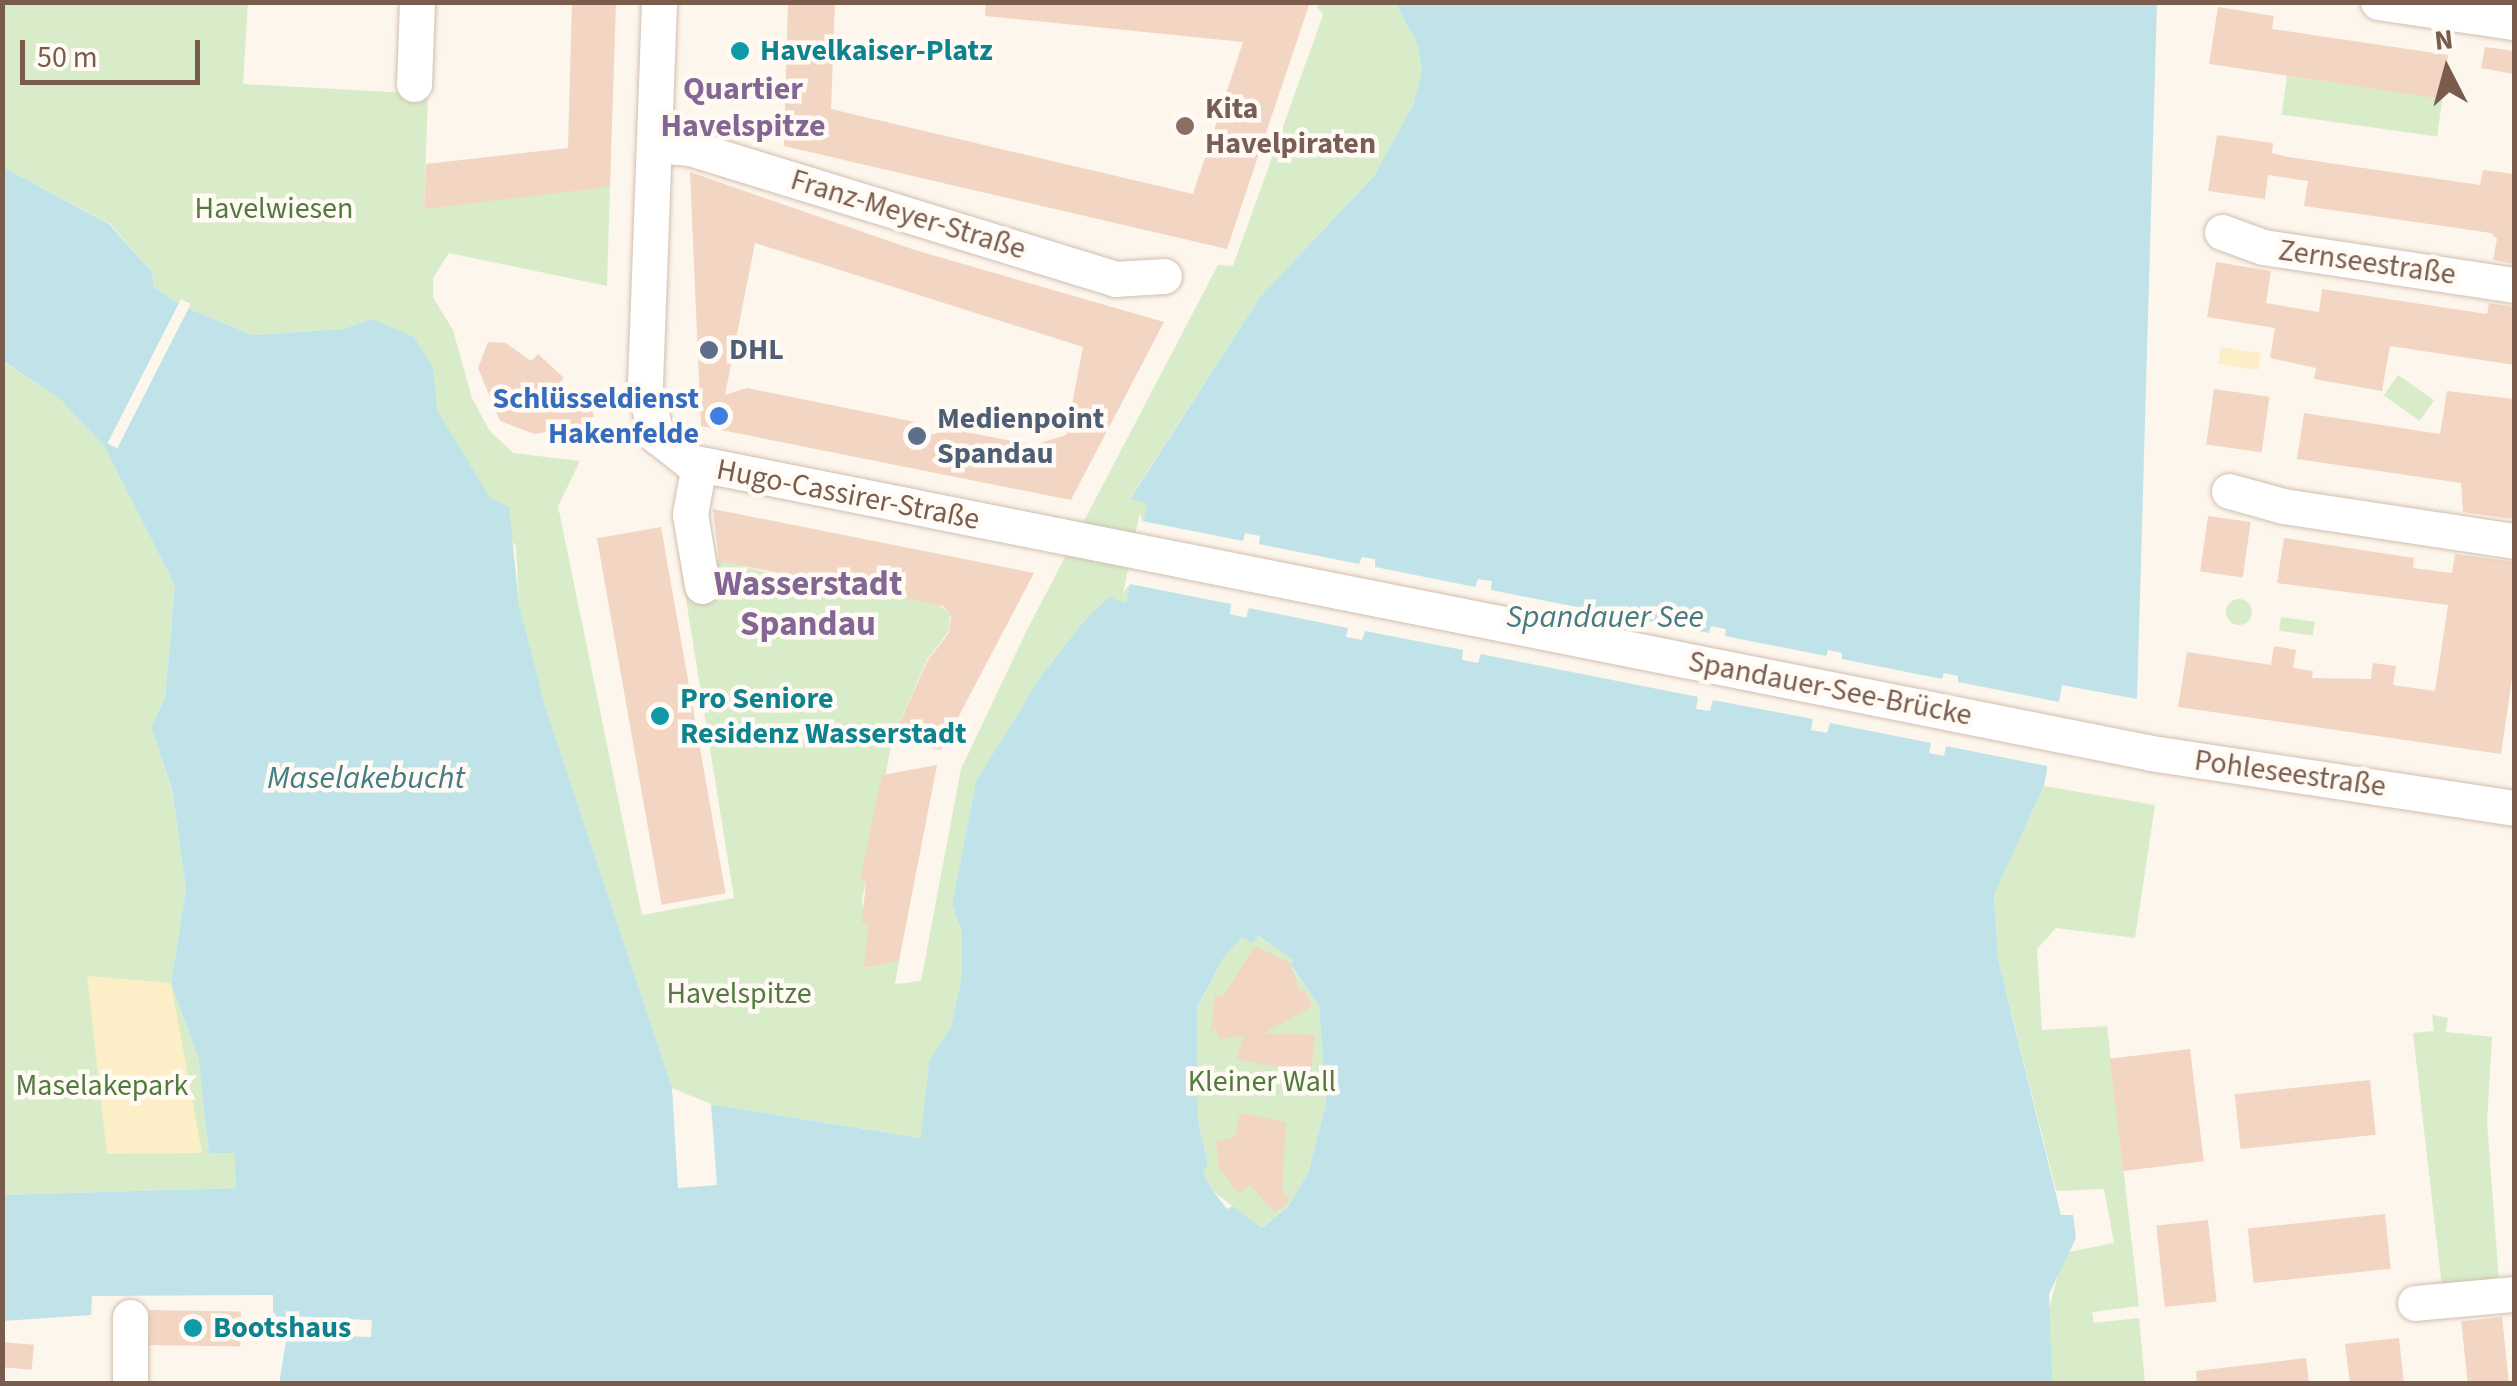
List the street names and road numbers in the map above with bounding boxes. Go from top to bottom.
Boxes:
street label: Franz-Meyer-Straße [786,162,1030,268]
street label: Zernseestraße [2276,233,2458,293]
street label: Hugo-Cassirer-Straße [713,452,983,538]
street label: Spandauer-See-Brücke [1685,644,1975,734]
street label: Pohleseestraße [2192,743,2388,805]

